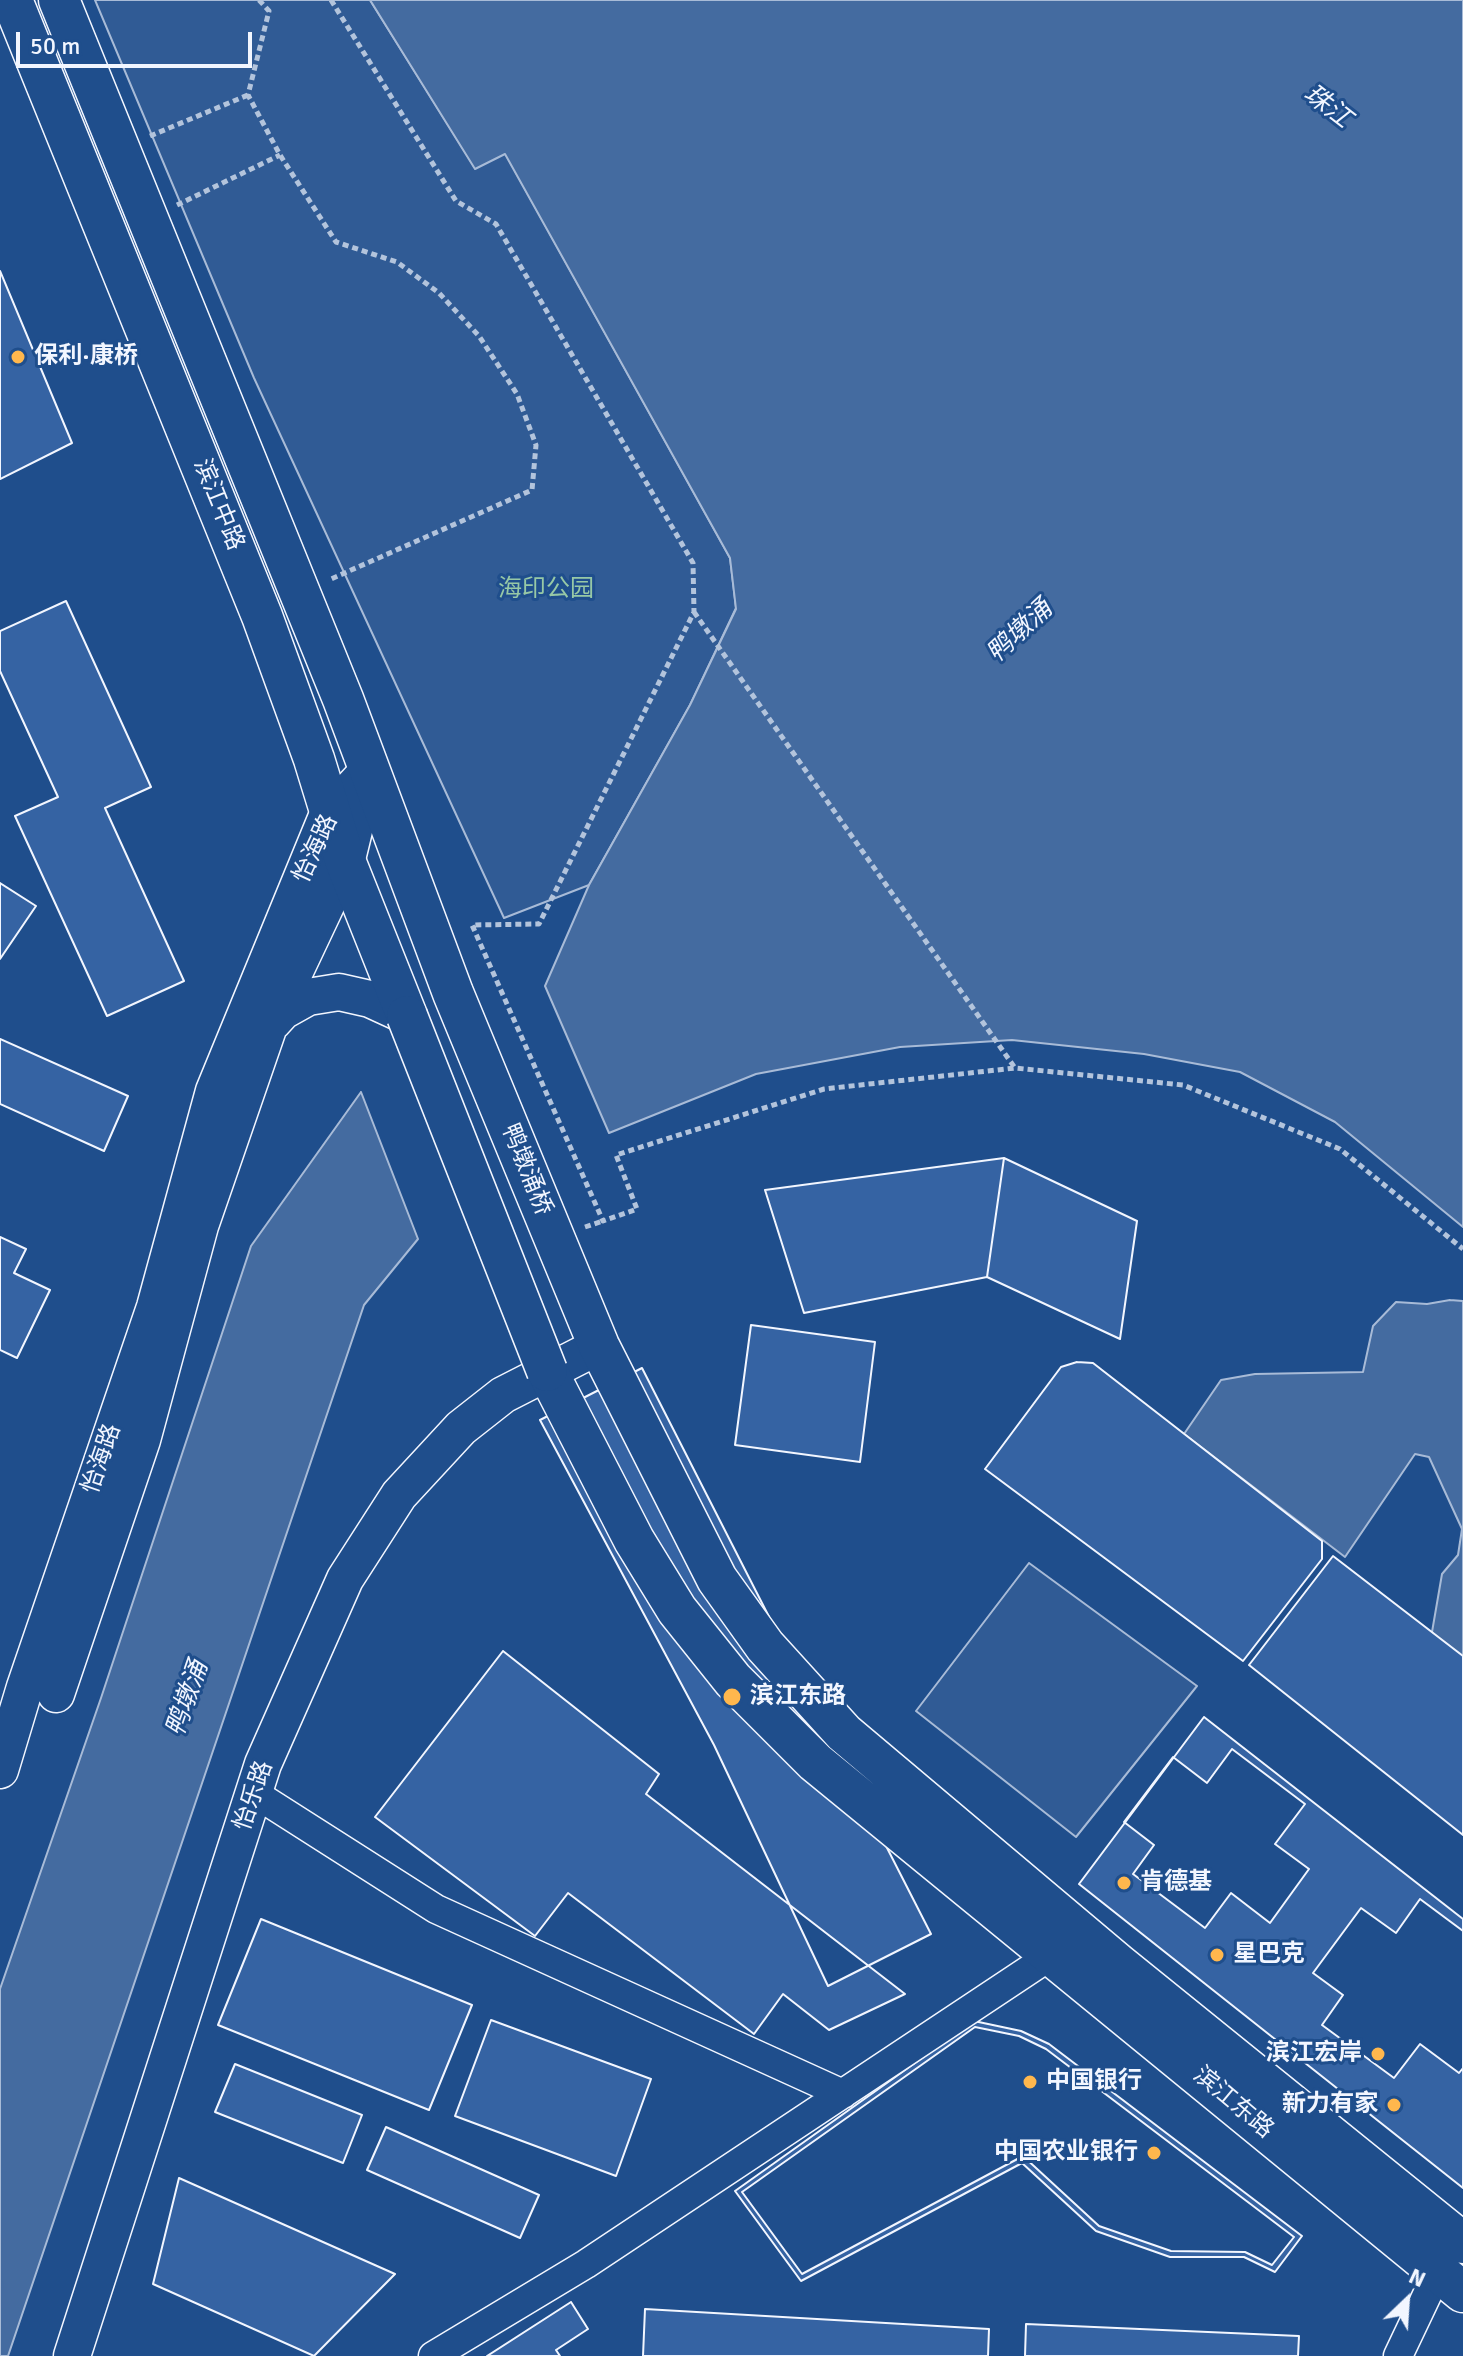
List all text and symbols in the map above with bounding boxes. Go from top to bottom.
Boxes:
scale bar [20,16,256,66]
text: 50 m [30,31,80,61]
water label: 珠江 [1297,79,1357,135]
place label: 保利·康桥 [34,343,138,371]
marker: 保利·康桥 [9,348,27,366]
street label: 滨江中路 [187,455,249,555]
park label: 海印公园 [498,576,594,604]
water label: 鸭墩涌 [981,594,1059,670]
street label: 怡海路 [288,810,344,888]
street label: 鸭墩涌桥 [495,1120,557,1220]
street label: 怡海路 [77,1420,127,1498]
water label: 鸭墩涌 [161,1657,215,1741]
place label: 滨江东路 [750,1683,846,1711]
marker: 滨江东路 [721,1686,743,1708]
street label: 怡乐路 [229,1757,279,1835]
place label: 肯德基 [1140,1869,1212,1897]
marker: 肯德基 [1115,1874,1133,1892]
place label: 星巴克 [1233,1941,1305,1969]
marker: 星巴克 [1208,1946,1226,1964]
place label: 滨江宏岸 [1266,2040,1362,2068]
marker: 滨江宏岸 [1369,2045,1387,2063]
street label: 滨江东路 [1187,2061,1279,2145]
place label: 中国银行 [1046,2068,1142,2096]
marker: 中国银行 [1021,2073,1039,2091]
place label: 新力有家 [1282,2091,1378,2119]
marker: 新力有家 [1385,2096,1403,2114]
place label: 中国农业银行 [994,2139,1138,2167]
marker: 中国农业银行 [1145,2144,1163,2162]
north arrow [1367,2260,1447,2340]
text: N [1405,2262,1430,2293]

